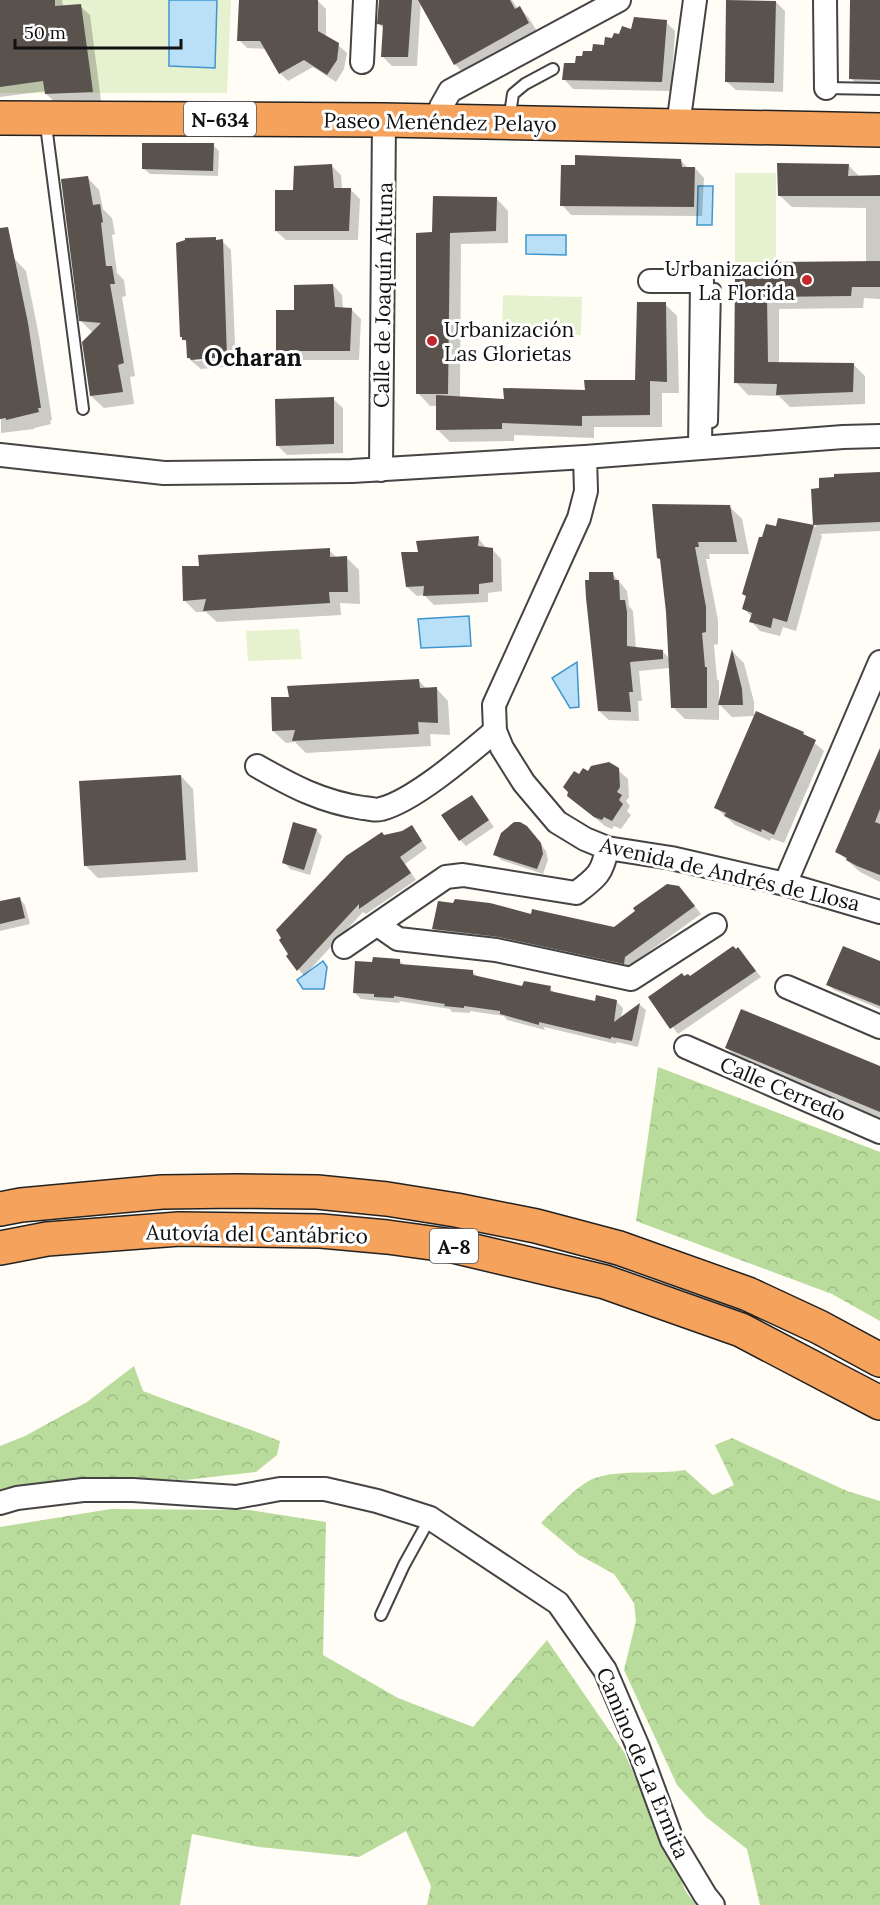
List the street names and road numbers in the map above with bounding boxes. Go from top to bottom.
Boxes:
road number: N-634 [184,102,256,136]
street label: Paseo Menéndez Pelayo [323,106,557,138]
street label: Calle de Joaquín Altuna [368,182,398,408]
street label: Avenida de Andrés de Llosa [596,831,863,917]
street label: Calle Cerredo [716,1050,850,1128]
street label: Autovía del Cantábrico [145,1219,368,1249]
road number: A-8 [430,1229,478,1263]
street label: Camino de La Ermita [590,1663,696,1863]

